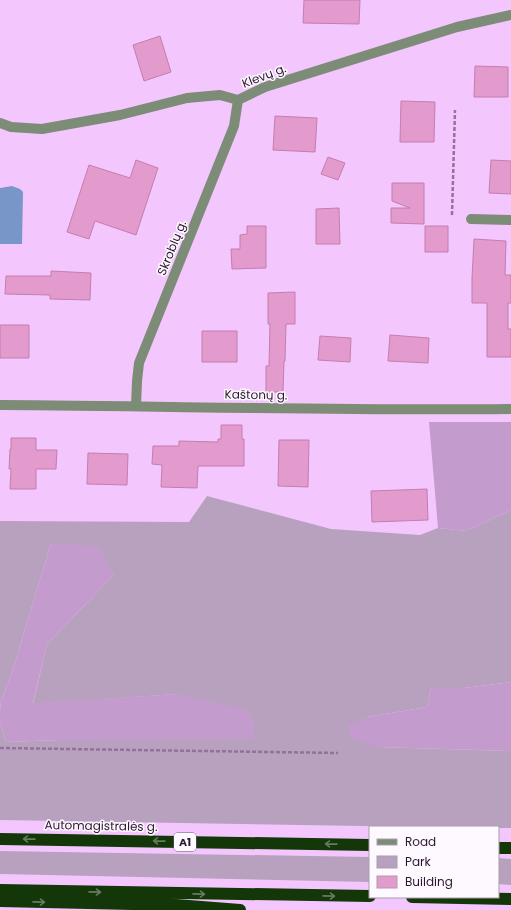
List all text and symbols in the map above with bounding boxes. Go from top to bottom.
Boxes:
street label: Klevų g. [239,59,288,92]
street label: Skroblų g. [153,218,190,278]
street label: Kaštonų g. [224,385,288,404]
street label: Automagistralės g. [44,816,158,835]
legend [369,826,499,898]
road number: A1 [174,833,196,851]
text: Road [405,833,436,850]
one-way arrow [23,836,36,843]
one-way arrow [153,837,166,845]
one-way arrow [325,841,338,848]
text: Park [405,853,432,870]
text: Building [405,873,453,890]
one-way arrow [88,888,101,896]
one-way arrow [192,890,205,898]
one-way arrow [322,892,335,900]
one-way arrow [32,898,45,906]

